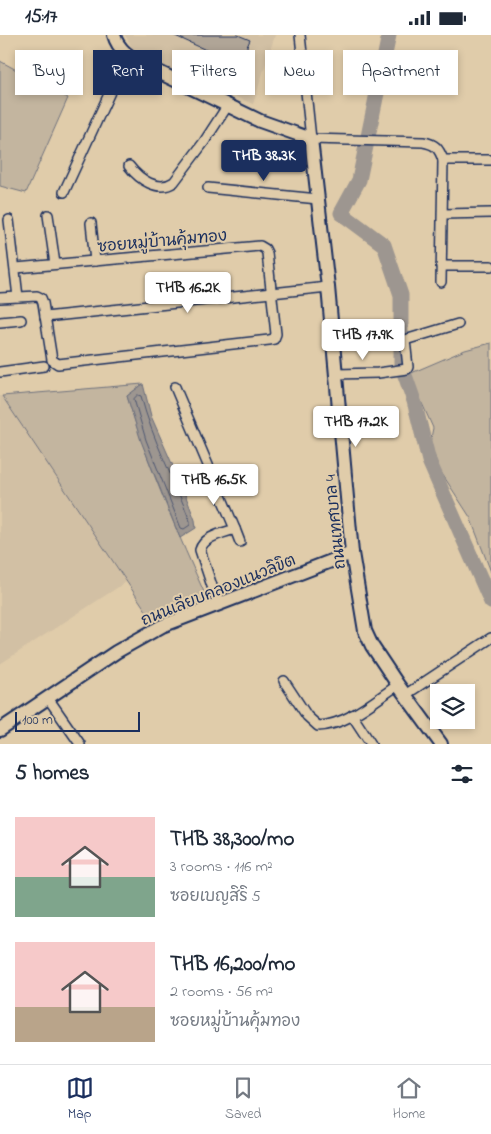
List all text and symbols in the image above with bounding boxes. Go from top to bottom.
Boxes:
text: 15:17 [25,4,57,31]
chip: Buy [15,50,83,95]
chip: Rent [93,50,162,95]
chip: Filters [172,50,255,95]
chip: New [265,50,333,95]
chip: Apartment [343,50,458,95]
pin: THB 38.3K [207,139,321,182]
text: THB 38.3K [232,144,296,168]
street label: ซอยหมู่บ้านคุ้มทอง [96,223,228,260]
pin: THB 16.2K [131,271,245,314]
text: THB 16.2K [156,276,220,300]
pin: THB 17.9K [306,319,420,361]
text: THB 17.9K [333,323,393,347]
pin: THB 17.2K [299,405,413,448]
text: THB 17.2K [324,410,388,434]
pin: THB 16.5K [157,463,271,506]
text: THB 16.5K [181,468,247,492]
street label: ถนนเทศบาล 4 [319,473,353,571]
street label: ถนนเลียบคลองแนวลิขิต [138,549,300,633]
map controls [430,684,475,729]
button: layers [430,684,475,729]
scale bar [15,709,140,732]
text: 100 m [22,710,53,731]
text: 5 homes [15,759,90,789]
icon: filters [448,760,476,788]
text: THB 38,300/mo [170,825,294,855]
icon: home [55,837,115,897]
text: 3 rooms · 116 m² [170,855,273,879]
text: ซอยเบญสิริ 5 [170,885,261,909]
text: THB 16,200/mo [170,950,295,980]
icon: home [55,962,115,1022]
text: 2 rooms · 56 m² [170,980,273,1004]
text: ซอยหมู่บ้านคุ้มทอง [170,1010,300,1034]
tab: Map [66,1074,94,1125]
tab: Saved [225,1074,261,1125]
tab: Home [393,1074,425,1125]

